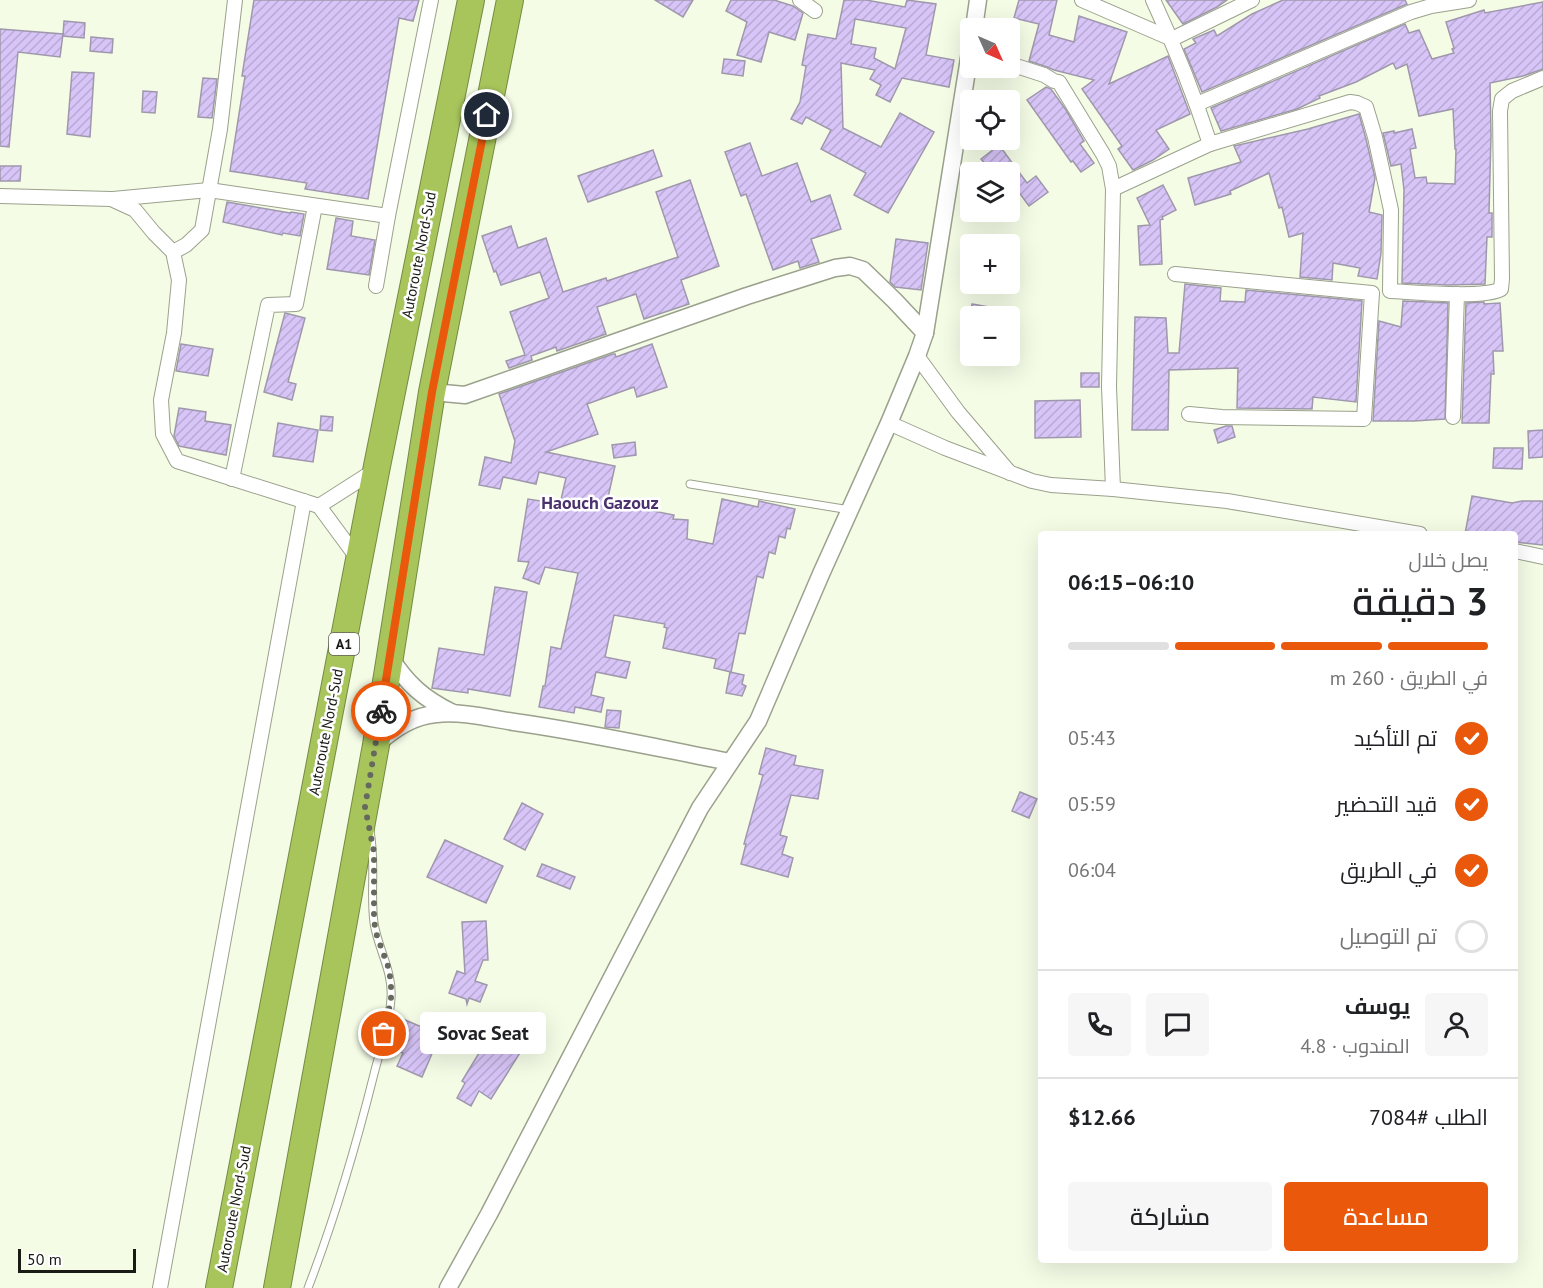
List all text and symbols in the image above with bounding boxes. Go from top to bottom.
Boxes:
north arrow [960,18,1020,78]
map controls [960,18,1020,366]
pin [461,89,512,140]
button: locate [960,90,1020,150]
icon: home [470,98,503,131]
button: layers [960,162,1020,222]
street label: Autoroute Nord-Sud [397,190,440,320]
button: + [960,234,1020,294]
button: − [960,306,1020,366]
district label: Haouch Gazouz [541,491,659,514]
text: يصل خلال [1408,547,1488,573]
text: 06:10–06:15 [1068,568,1194,596]
text: 3 دقيقة [1352,575,1488,626]
road number: A1 [329,633,359,655]
text: في الطريق · 260 m [1330,665,1488,691]
street label: Autoroute Nord-Sud [304,667,347,797]
courier [351,681,411,741]
icon: bike [365,695,398,728]
icon: check [1455,722,1488,755]
text: تم التأكيد [1354,724,1437,752]
text: 05:43 [1068,725,1116,751]
icon: check [1455,788,1488,821]
text: قيد التحضير [1336,790,1437,818]
text: 05:59 [1068,791,1116,817]
icon: check [1455,854,1488,887]
text: في الطريق [1340,856,1437,884]
text: 06:04 [1068,857,1116,883]
text: تم التوصيل [1340,922,1437,950]
text: يوسف [1345,992,1410,1020]
button: phone [1068,993,1131,1056]
button: chat [1146,993,1209,1056]
button: person [1425,993,1488,1056]
pin [358,1008,409,1059]
callout: Sovac Seat [420,1013,546,1055]
icon: bag [367,1017,400,1050]
text: Sovac Seat [437,1020,529,1046]
text: المندوب · 4.8 [1300,1033,1410,1059]
text: $12.66 [1068,1103,1136,1131]
text: الطلب #7084 [1369,1103,1488,1131]
street label: Autoroute Nord-Sud [212,1144,255,1274]
button: مشاركة [1068,1182,1272,1251]
button: مساعدة [1284,1182,1488,1251]
scale bar [18,1246,136,1274]
text: 50 m [27,1249,62,1269]

